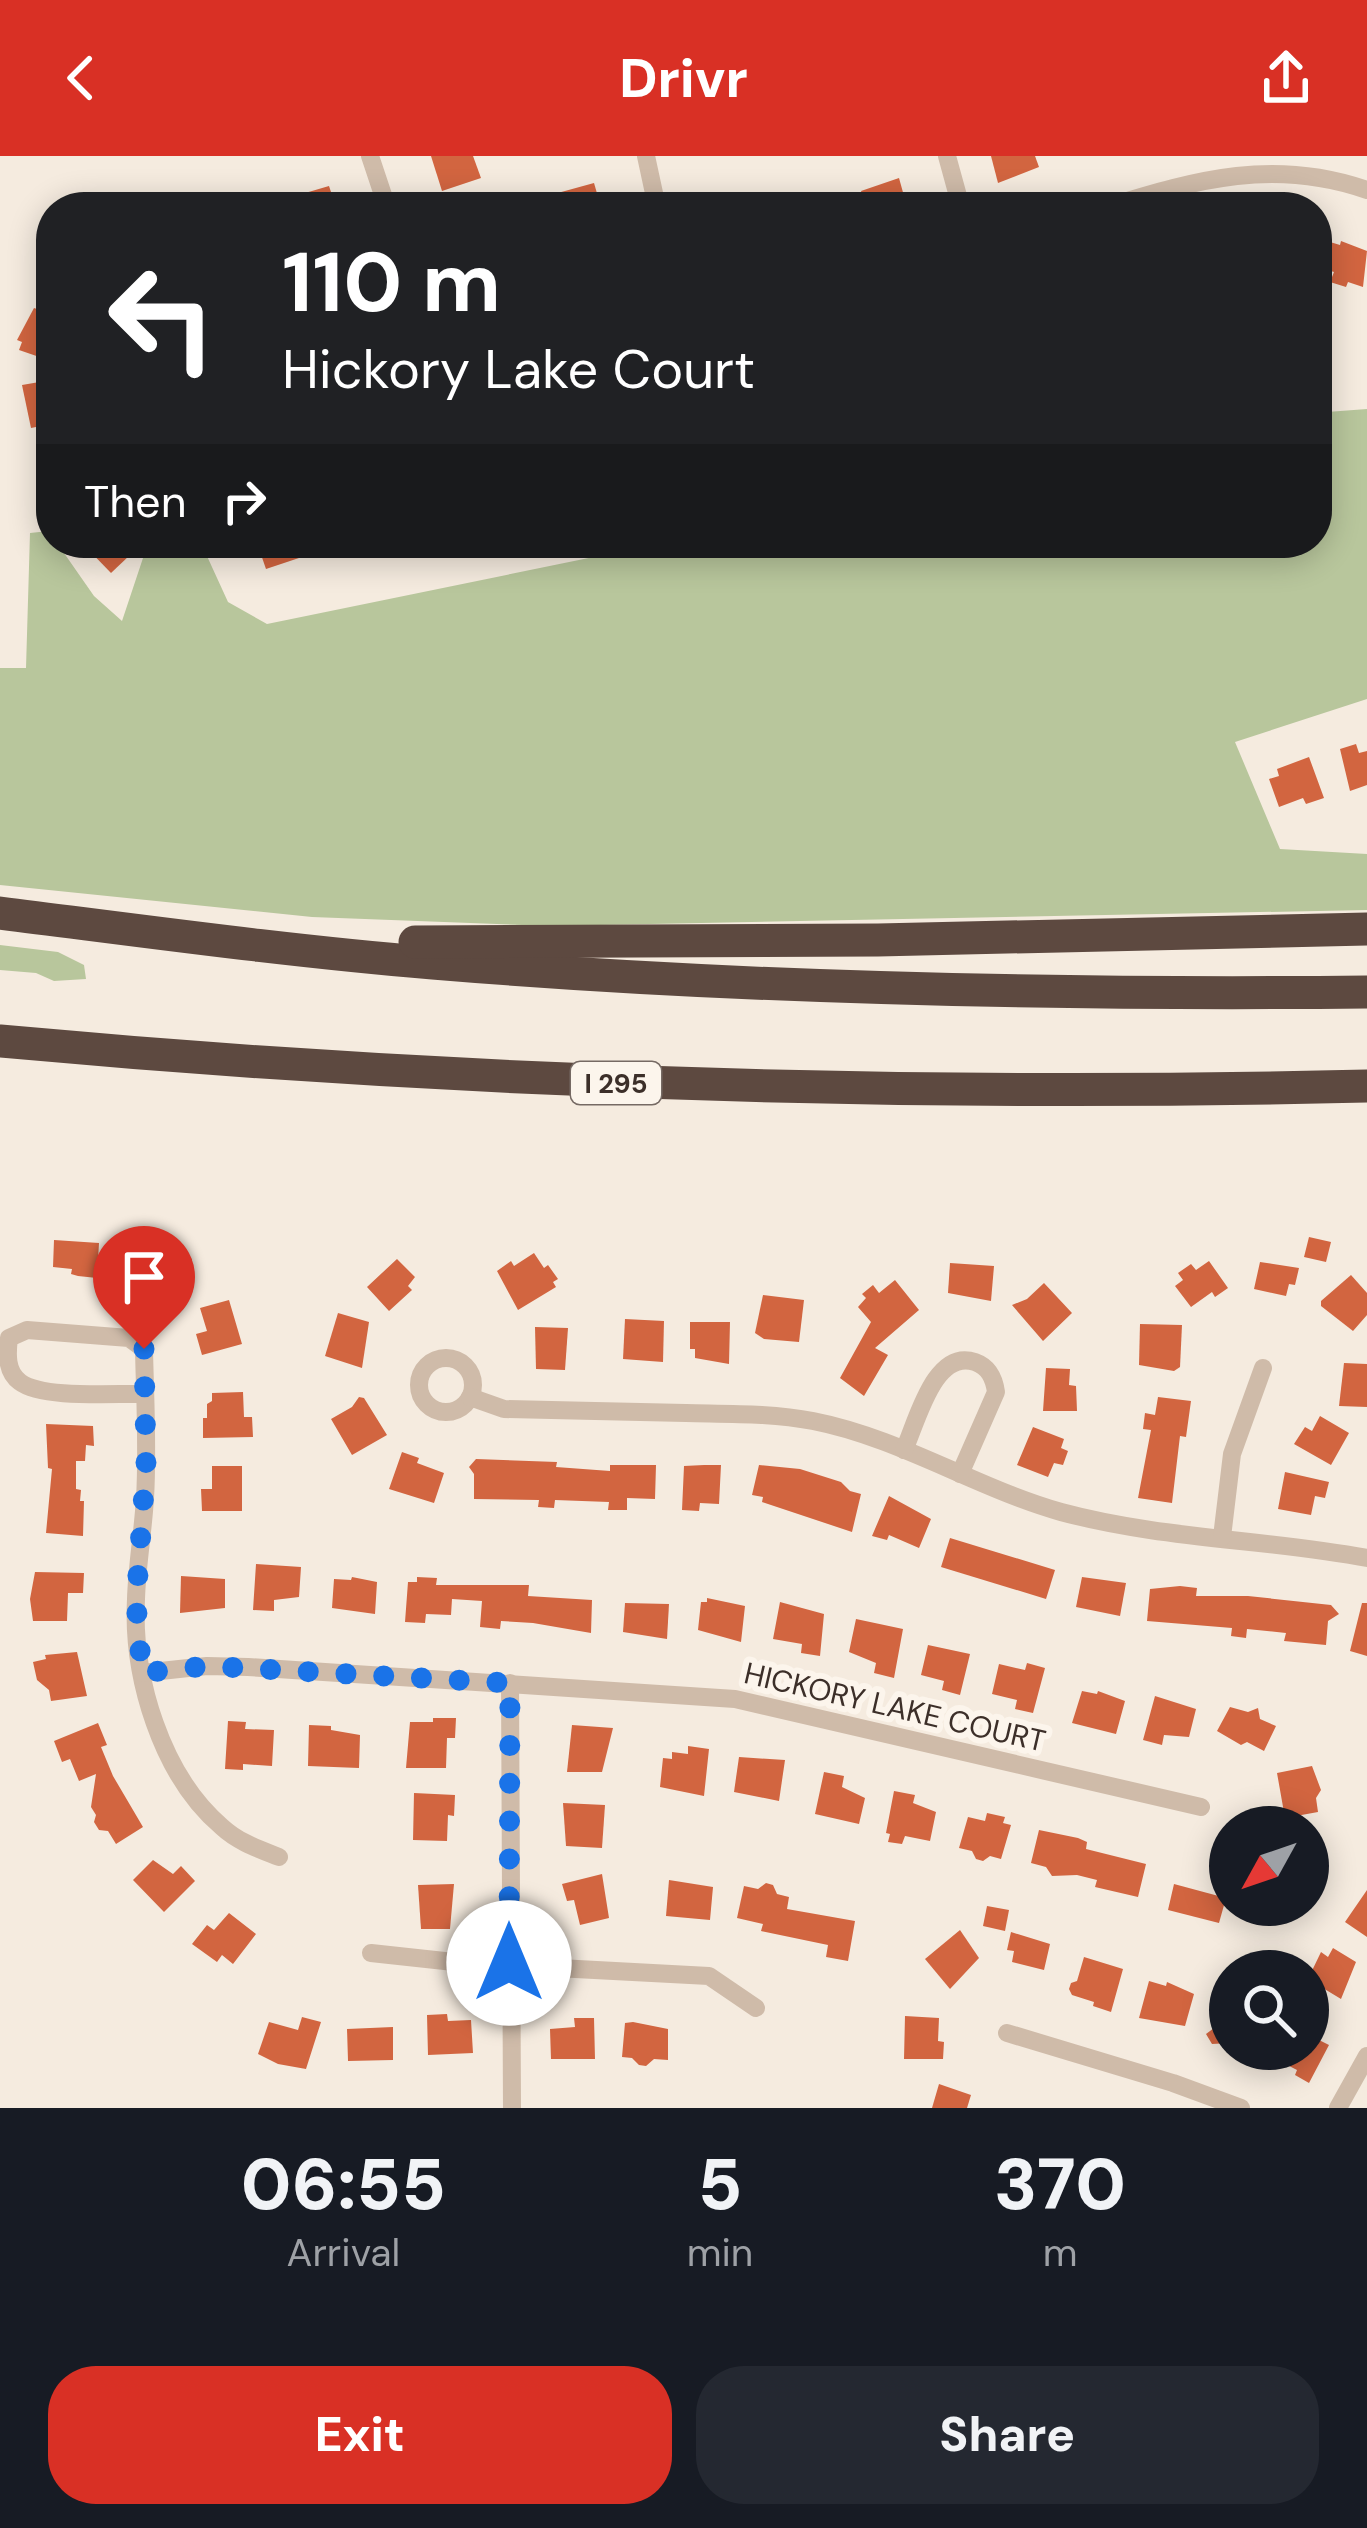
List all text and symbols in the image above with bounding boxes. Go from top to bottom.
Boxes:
text: Drivr [619,43,748,114]
icon: back [48,45,114,111]
icon: share [1253,45,1319,111]
text: 110 m [282,228,501,337]
icon: left [84,240,240,396]
text: Hickory Lake Court [282,334,755,405]
icon: right [211,468,277,534]
text: Then [84,472,187,531]
road number: I 295 [571,1062,661,1104]
pin [93,1226,195,1349]
icon: arrive [111,1244,177,1310]
street label: HICKORY LAKE COURT [741,1653,1049,1761]
north arrow [1209,1806,1329,1926]
map controls [1209,1806,1329,2070]
position arrow [446,1900,572,2026]
button: search [1209,1950,1329,2070]
text: 06:55 [241,2138,446,2231]
text: 5 [697,2138,742,2231]
text: 370 [994,2138,1126,2231]
text: Arrival [287,2227,400,2278]
text: min [687,2227,753,2278]
text: m [1043,2227,1077,2278]
button: Exit [48,2366,672,2504]
button: Share [696,2366,1319,2504]

